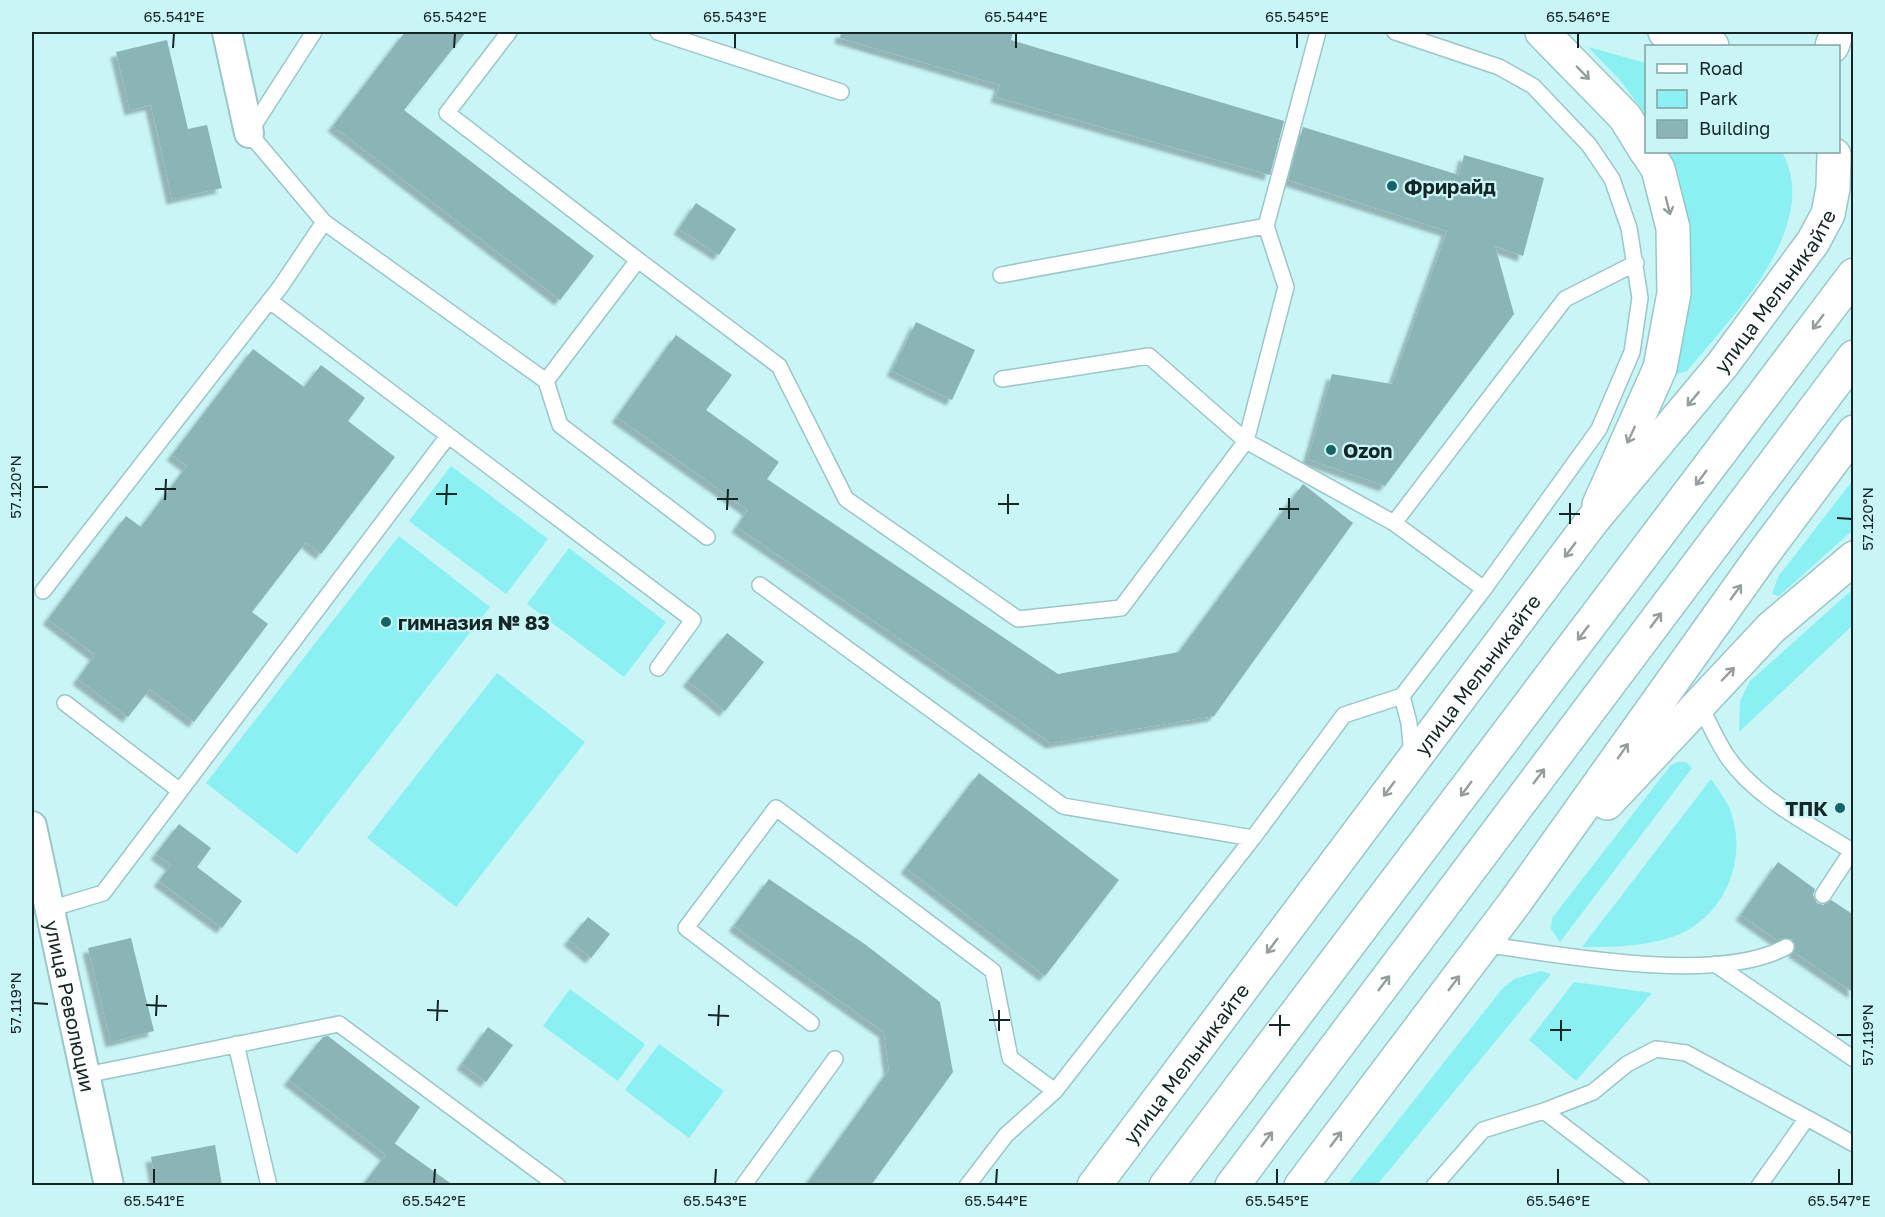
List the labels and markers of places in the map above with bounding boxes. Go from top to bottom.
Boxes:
place label: Фрирайд [1404,174,1496,198]
marker: Фрирайд [1385,179,1399,193]
place label: Ozon [1343,438,1392,462]
marker: Ozon [1324,443,1338,457]
place label: гимназия № 83 [398,610,550,634]
marker: гимназия № 83 [379,615,393,629]
place label: ТПК [1785,796,1828,820]
marker: ТПК [1833,801,1847,815]

